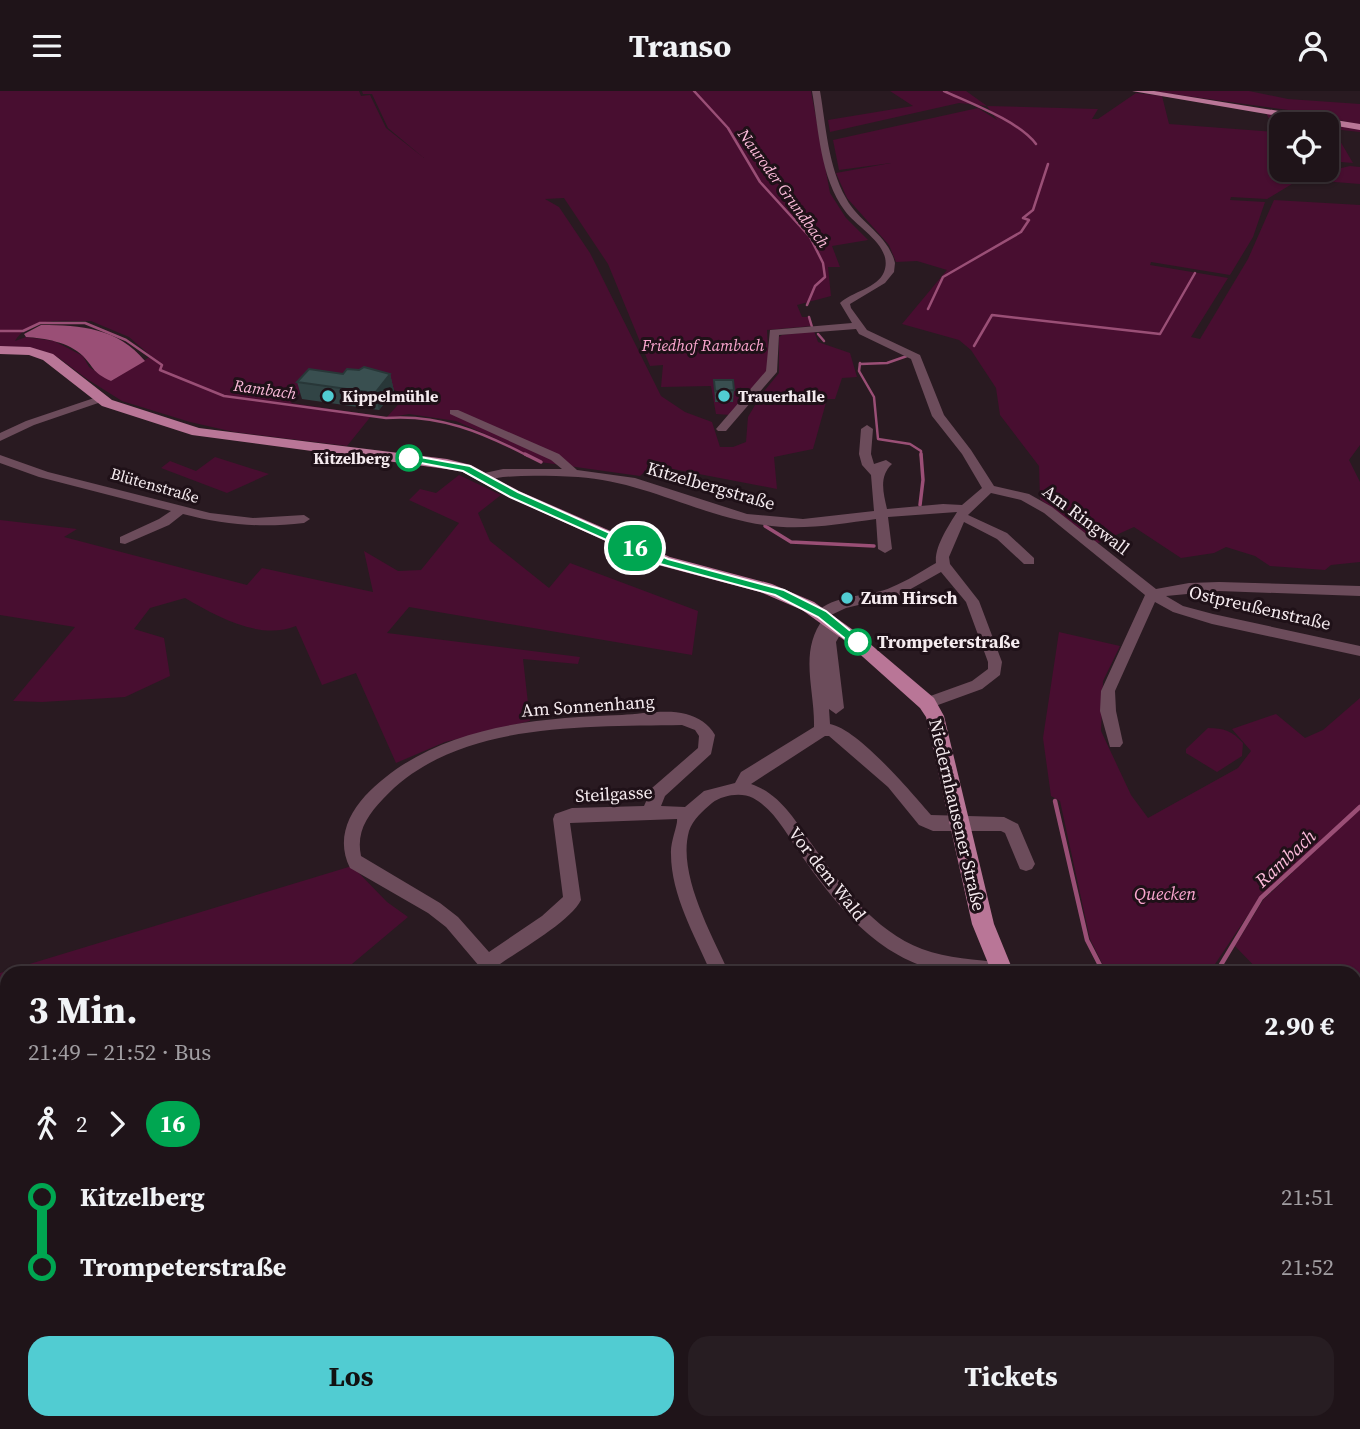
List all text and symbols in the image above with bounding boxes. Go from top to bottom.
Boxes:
text: Transo [629,24,731,68]
icon: menu [28,27,66,65]
icon: person [1294,27,1332,65]
map controls [1269,112,1339,182]
button: locate [1269,112,1339,182]
water label: Nauroder Grundbach [733,123,835,252]
park label: Friedhof Rambach [641,334,765,356]
water label: Rambach [231,374,298,404]
place label: Kippelmühle [342,385,438,407]
place label: Trauerhalle [738,385,825,407]
marker: Kippelmühle [320,388,336,404]
marker: Trauerhalle [716,388,732,404]
marker: Kitzelberg [396,445,422,471]
place label: Kitzelberg [313,447,390,469]
street label: Kitzelbergstraße [644,455,778,516]
street label: Blütenstraße [108,462,202,508]
street label: Am Ringwall [1038,479,1135,561]
line badge: 16 [604,525,666,571]
text: 16 [622,531,648,564]
street label: Ostpreußenstraße [1187,579,1333,636]
place label: Zum Hirsch [861,585,958,610]
marker: Zum Hirsch [839,590,855,606]
marker: Trompeterstraße [845,629,871,655]
place label: Trompeterstraße [877,629,1020,654]
street label: Am Sonnenhang [521,688,655,723]
street label: Niedernhausener Straße [923,716,992,913]
street label: Steilgasse [575,779,653,808]
street label: Vor dem Wald [783,822,872,926]
water label: Rambach [1248,823,1322,894]
park label: Quecken [1134,881,1196,906]
text: 3 Min. [28,984,138,1036]
text: 2.90 € [1264,1008,1334,1044]
text: 21:49 – 21:52 · Bus [28,1036,211,1068]
icon: walk [28,1105,66,1143]
icon: forward [98,1105,136,1143]
text: 16 [160,1107,186,1140]
text: 2 [76,1108,88,1140]
text: Kitzelberg [80,1179,205,1215]
text: 21:51 [1281,1181,1334,1213]
text: Trompeterstraße [80,1249,286,1285]
text: 21:52 [1281,1251,1334,1283]
button: Los [28,1336,674,1416]
button: Tickets [688,1336,1334,1416]

